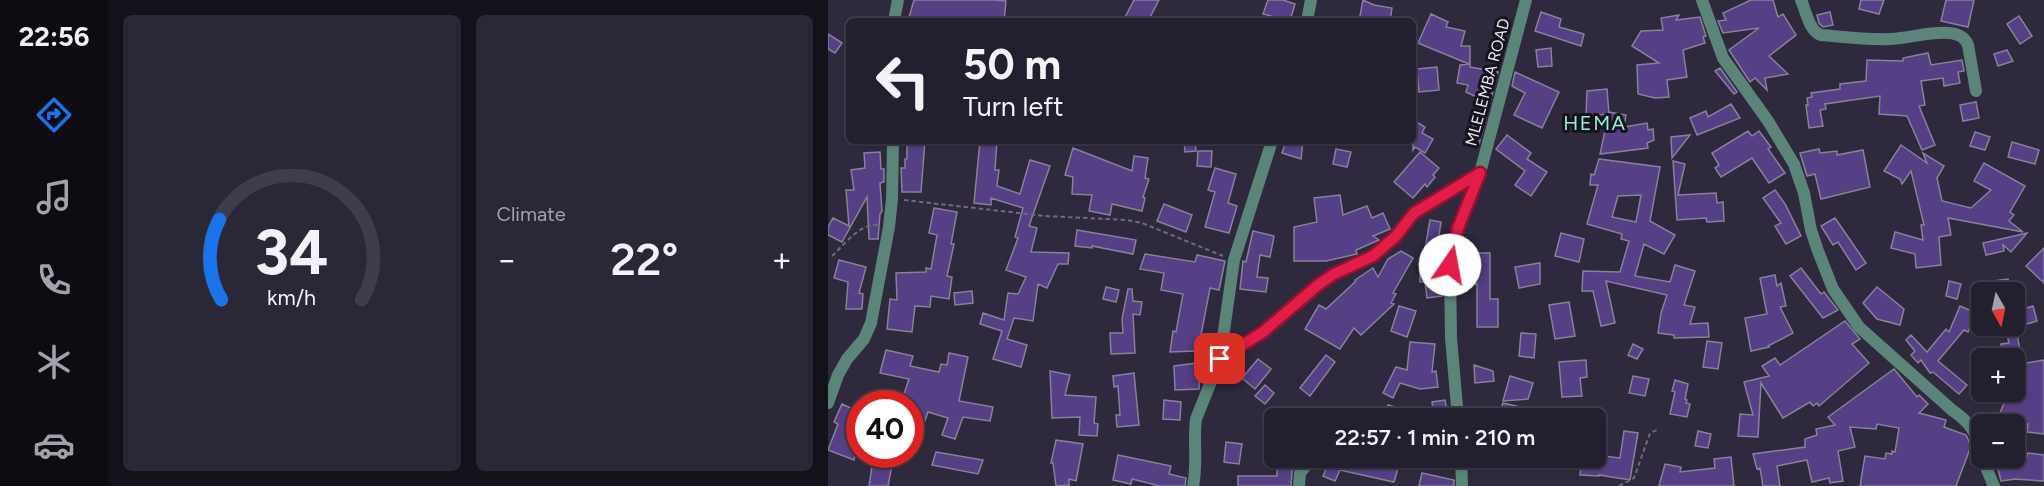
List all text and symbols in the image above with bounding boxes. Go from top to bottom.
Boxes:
street label: MLELEMBA ROAD [1461,16,1514,148]
text: 22:56 [19,20,89,53]
text: 50 m [963,39,1061,90]
icon: left [864,42,942,120]
text: Turn left [963,90,1063,123]
icon: directions [33,94,75,136]
district label: HEMA [1563,111,1627,135]
icon: music [33,176,75,218]
text: Climate [497,202,566,226]
text: 34 [255,215,329,290]
text: 22° [610,232,678,286]
position arrow [1418,233,1482,297]
text: − [497,240,517,279]
text: + [771,240,792,279]
icon: phone [33,259,75,301]
north arrow [1971,282,2025,336]
map controls [1971,282,2025,468]
text: km/h [267,285,316,310]
pin [1194,333,1245,384]
icon: climate [33,341,75,383]
icon: arrive [1203,342,1236,375]
button: + [1971,348,2025,402]
speed limit sign: 40 [846,390,924,468]
button: − [1971,414,2025,468]
icon: car [33,424,75,466]
text: 22:57 · 1 min · 210 m [1335,424,1535,451]

